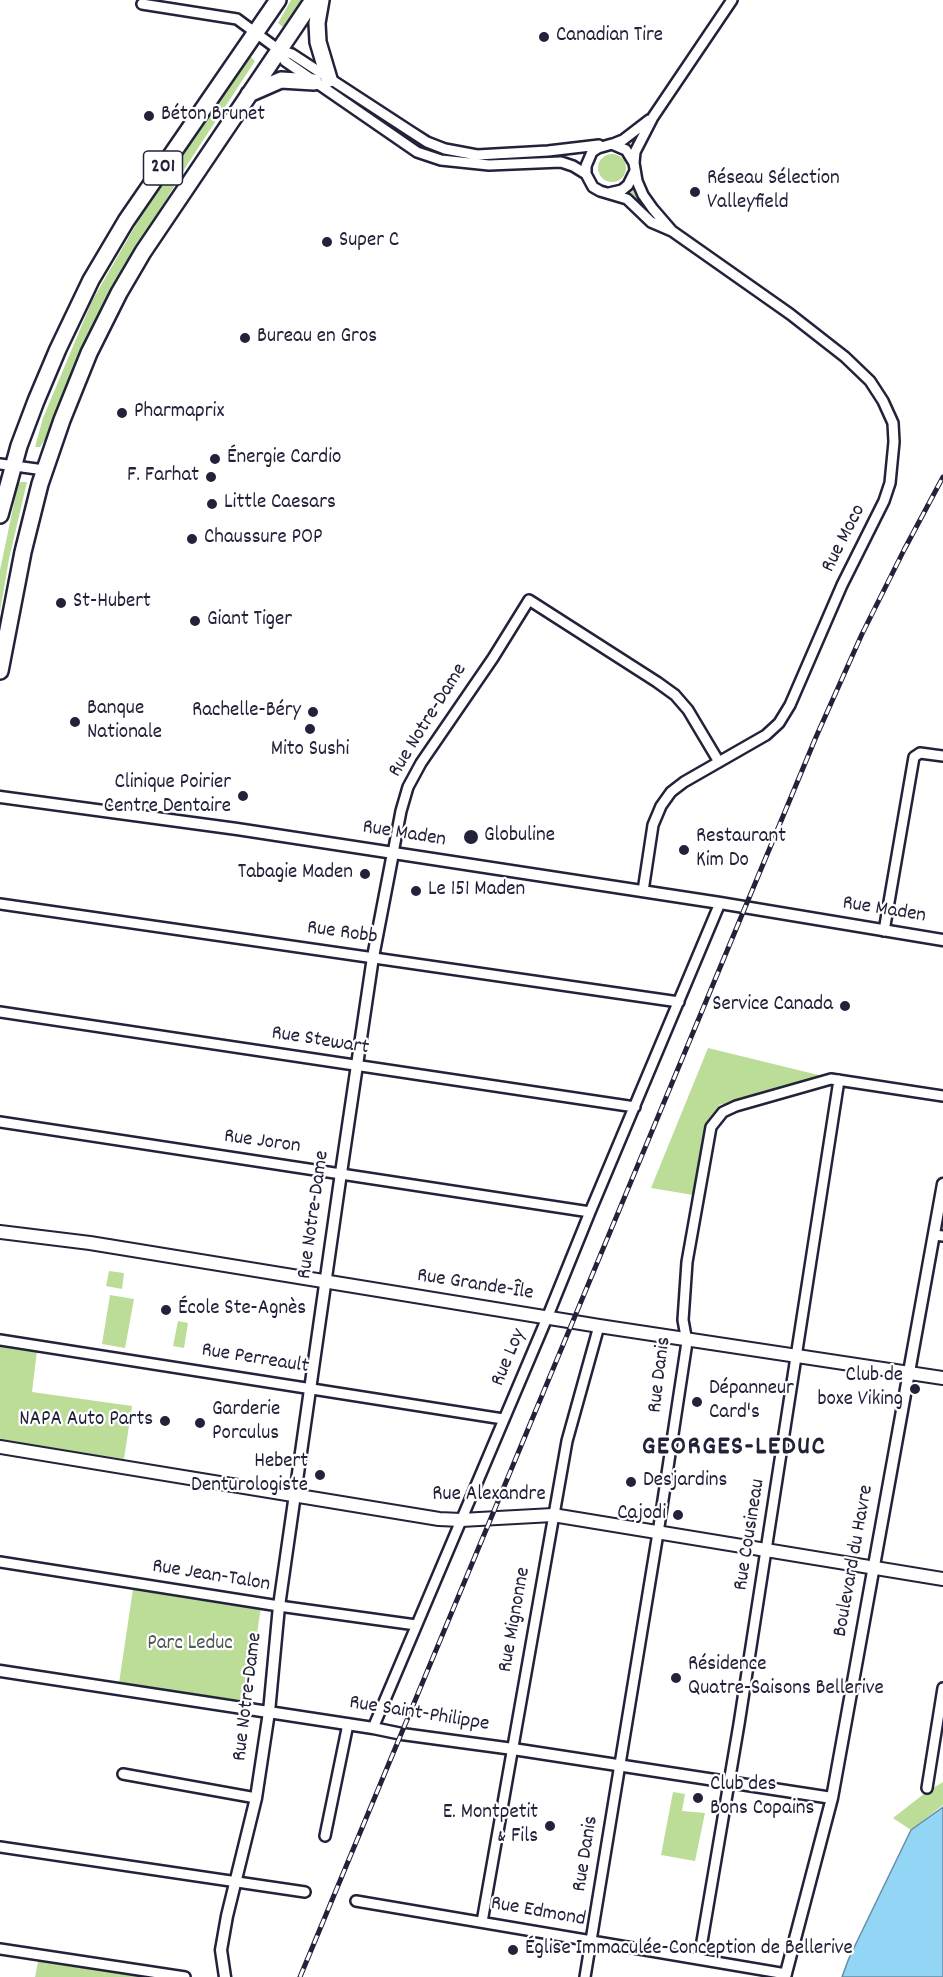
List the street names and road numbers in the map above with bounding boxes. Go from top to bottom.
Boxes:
road number: 201 [144,151,182,185]
street label: Rue Moco [817,501,873,577]
street label: Rue Notre-Dame [384,659,474,783]
street label: Rue Maden [360,816,448,854]
street label: Rue Maden [840,892,928,930]
street label: Rue Robb [305,917,379,951]
street label: Rue Stewart [269,1022,371,1062]
street label: Rue Joron [222,1125,302,1161]
street label: Rue Notre-Dame [294,1149,336,1281]
street label: Rue Grande-Île [415,1264,535,1308]
street label: Rue Loy [487,1326,533,1390]
street label: Rue Danis [644,1336,678,1414]
street label: Rue Perreault [199,1339,311,1381]
street label: Rue Cousineau [730,1477,772,1593]
street label: Rue Alexandre [432,1483,546,1509]
street label: Boulevard du Havre [829,1483,881,1639]
street label: Rue Jean-Talon [150,1555,272,1599]
street label: Rue Mignonne [494,1565,538,1675]
street label: Rue Notre-Dame [229,1631,269,1763]
street label: Rue Saint-Philippe [347,1691,491,1739]
street label: Rue Danis [569,1814,605,1894]
street label: Rue Edmond [489,1892,587,1934]

